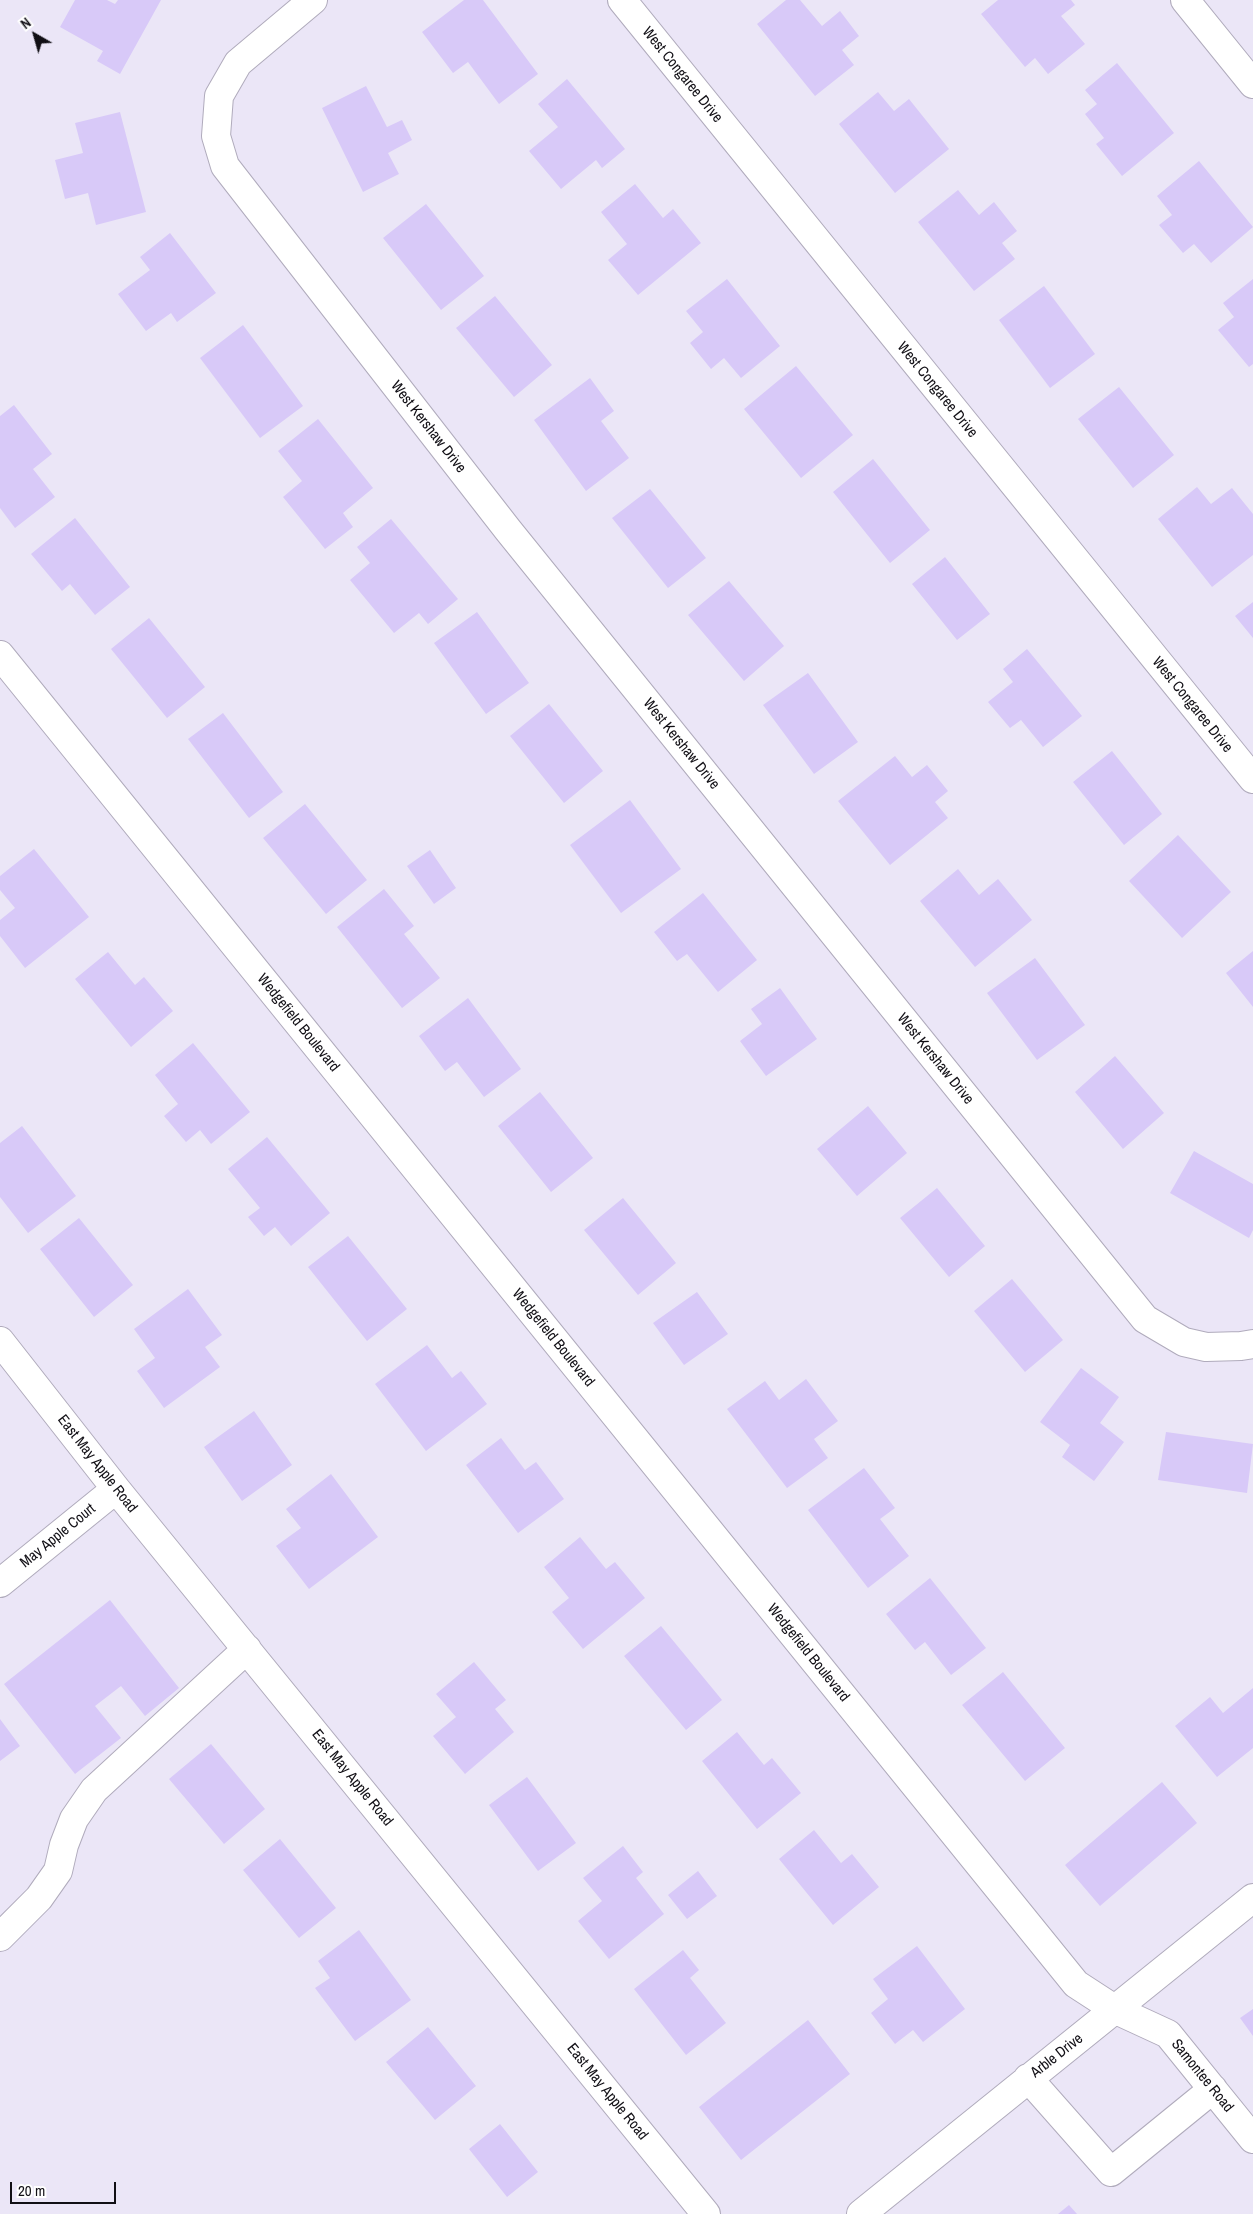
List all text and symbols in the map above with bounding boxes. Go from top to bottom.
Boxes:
north arrow [10,10,60,60]
text: N [17,14,35,33]
street label: West Congaree Drive [638,23,726,127]
street label: West Congaree Drive [893,338,981,442]
street label: West Kershaw Drive [386,377,470,477]
street label: West Congaree Drive [1148,653,1236,757]
street label: West Kershaw Drive [639,695,723,793]
street label: Wedgefield Boulevard [253,970,343,1076]
street label: West Kershaw Drive [893,1010,977,1108]
street label: Wedgefield Boulevard [508,1285,598,1391]
street label: East May Apple Road [53,1412,141,1516]
street label: May Apple Court [17,1500,99,1572]
street label: Wedgefield Boulevard [763,1600,853,1706]
street label: East May Apple Road [308,1726,396,1830]
street label: Arble Drive [1027,2030,1087,2082]
street label: Samontee Road [1167,2036,1237,2116]
street label: East May Apple Road [563,2040,651,2144]
scale bar [12,2172,119,2204]
text: 20 m [18,2180,45,2201]

